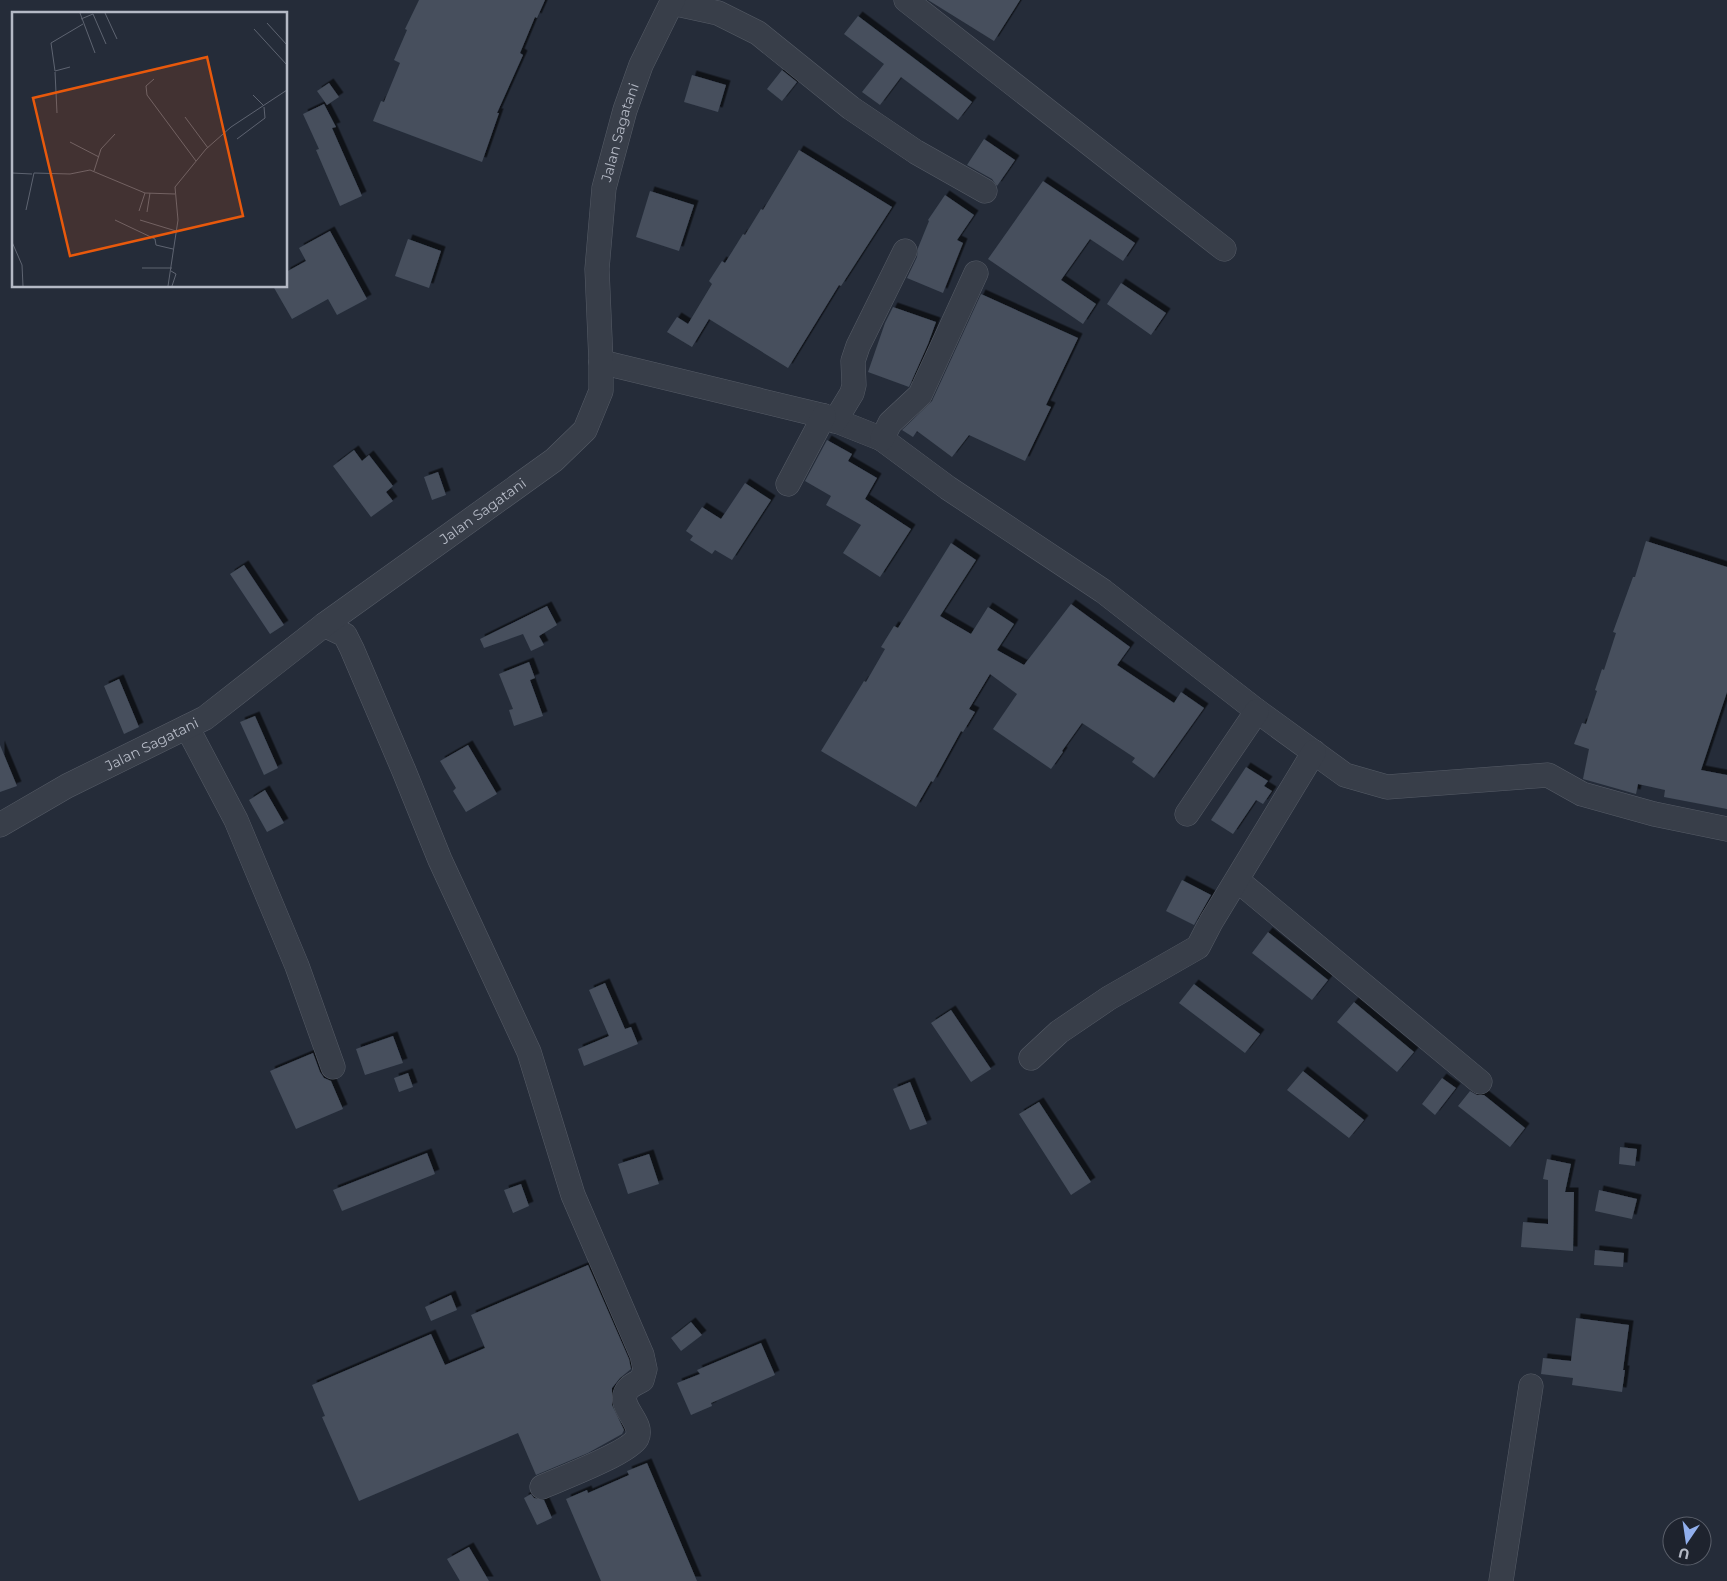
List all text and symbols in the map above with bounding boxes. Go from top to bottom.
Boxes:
inset map [12,12,288,288]
street label: Jalan Sagatani [597,80,643,185]
street label: Jalan Sagatani [435,474,530,549]
street label: Jalan Sagatani [101,714,202,775]
north arrow [1662,1516,1712,1566]
text: U [1677,1544,1691,1564]

